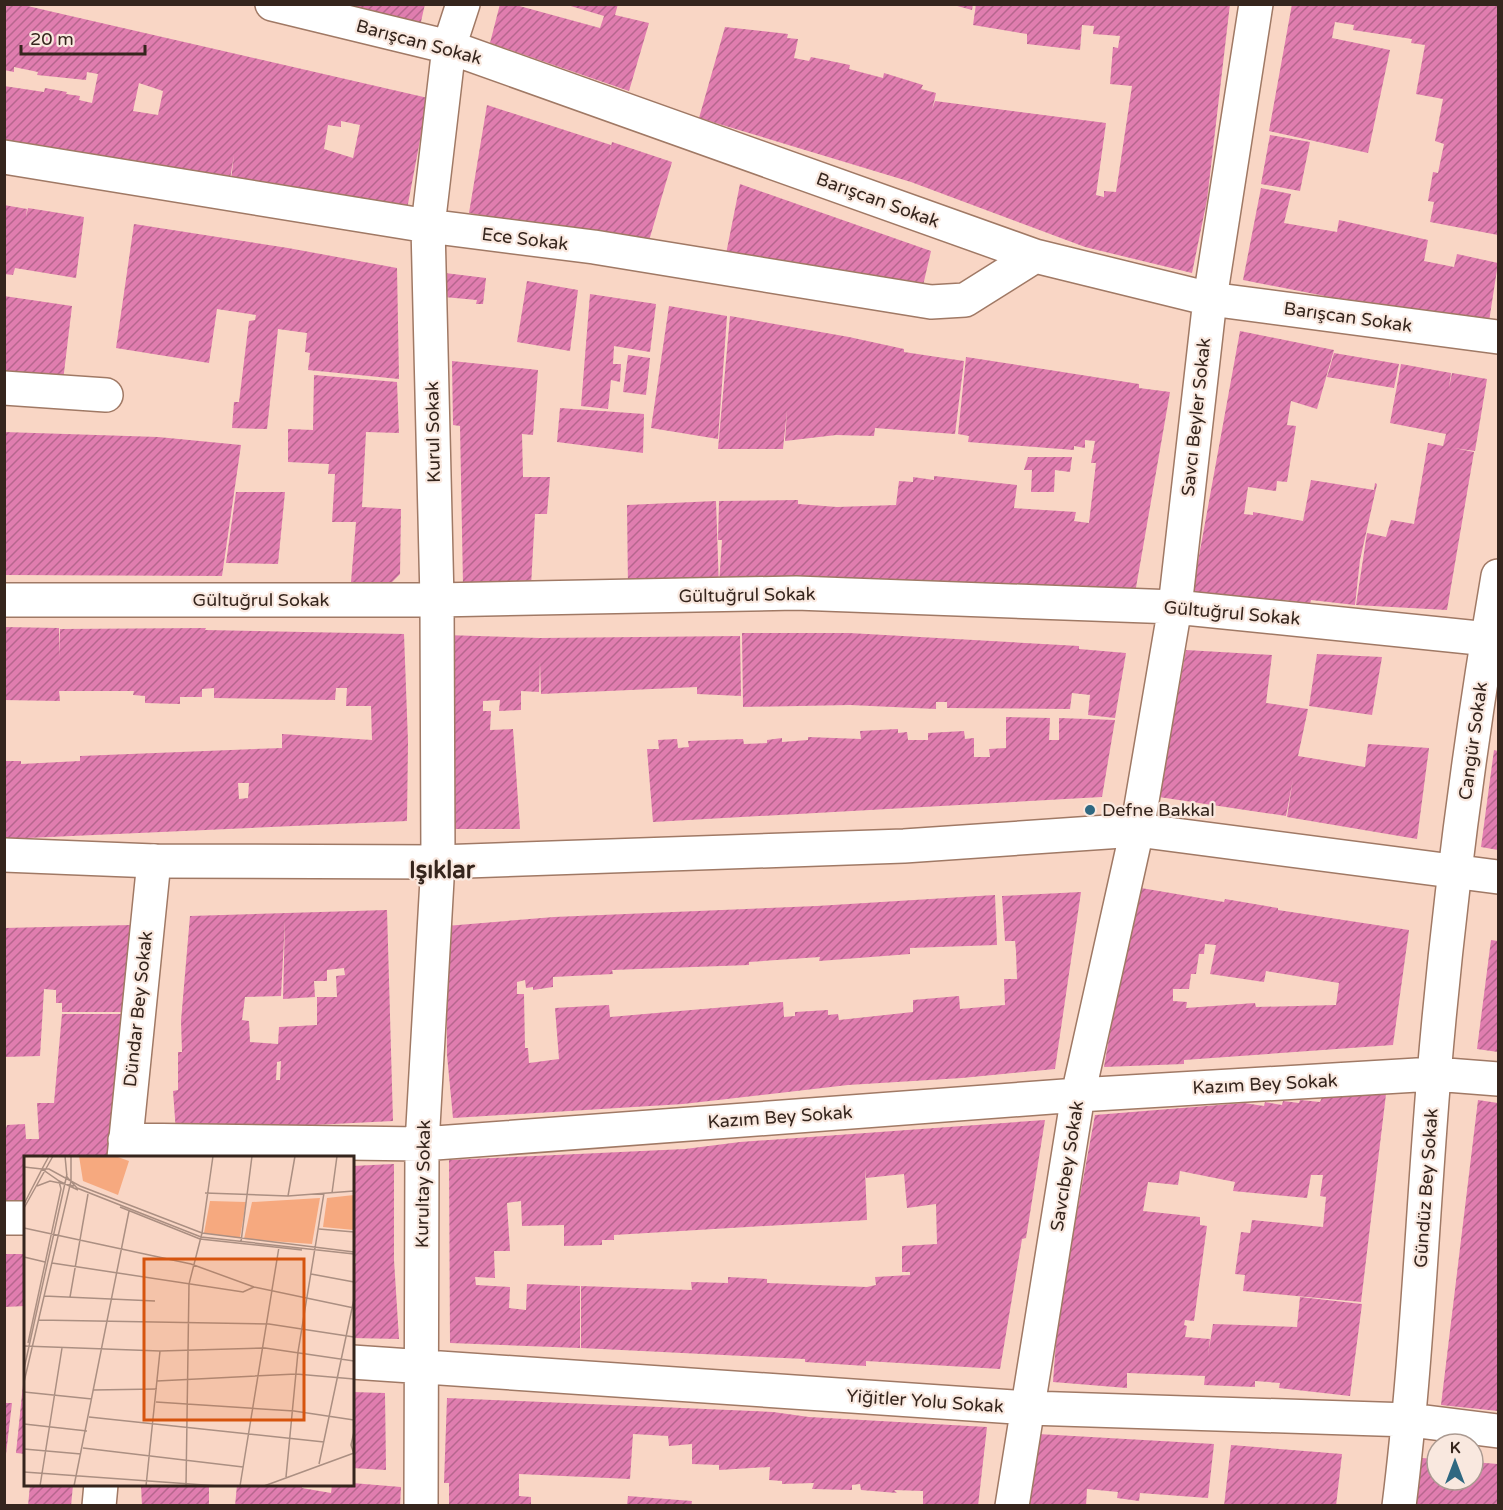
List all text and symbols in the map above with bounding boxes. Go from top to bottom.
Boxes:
street label: Barışcan Sokak [354,15,485,69]
scale bar [21,18,146,56]
text: 20 m [30,28,74,50]
street label: Barışcan Sokak [813,168,943,233]
street label: Ece Sokak [480,223,570,255]
street label: Barışcan Sokak [1282,297,1414,337]
street label: Savcı Beyler Sokak [1177,337,1215,497]
street label: Kurul Sokak [421,381,445,483]
street label: Gültuğrul Sokak [678,583,816,607]
street label: Gültuğrul Sokak [193,589,330,611]
street label: Gültuğrul Sokak [1163,596,1301,630]
street label: Cangür Sokak [1454,680,1492,801]
place label: Defne Bakkal [1102,799,1215,821]
marker: Defne Bakkal [1083,803,1097,817]
district label: Işıklar [409,856,476,885]
street label: Dündar Bey Sokak [119,930,157,1088]
street label: Kazım Bey Sokak [1192,1069,1338,1099]
street label: Savcıbey Sokak [1046,1099,1088,1233]
street label: Kazım Bey Sokak [707,1101,853,1133]
street label: Gündüz Bey Sokak [1409,1107,1443,1269]
street label: Kurultay Sokak [411,1120,435,1248]
inset map [24,1156,354,1486]
street label: Yiğitler Yolu Sokak [846,1385,1005,1417]
north arrow [1425,1432,1485,1492]
text: K [1450,1438,1461,1458]

